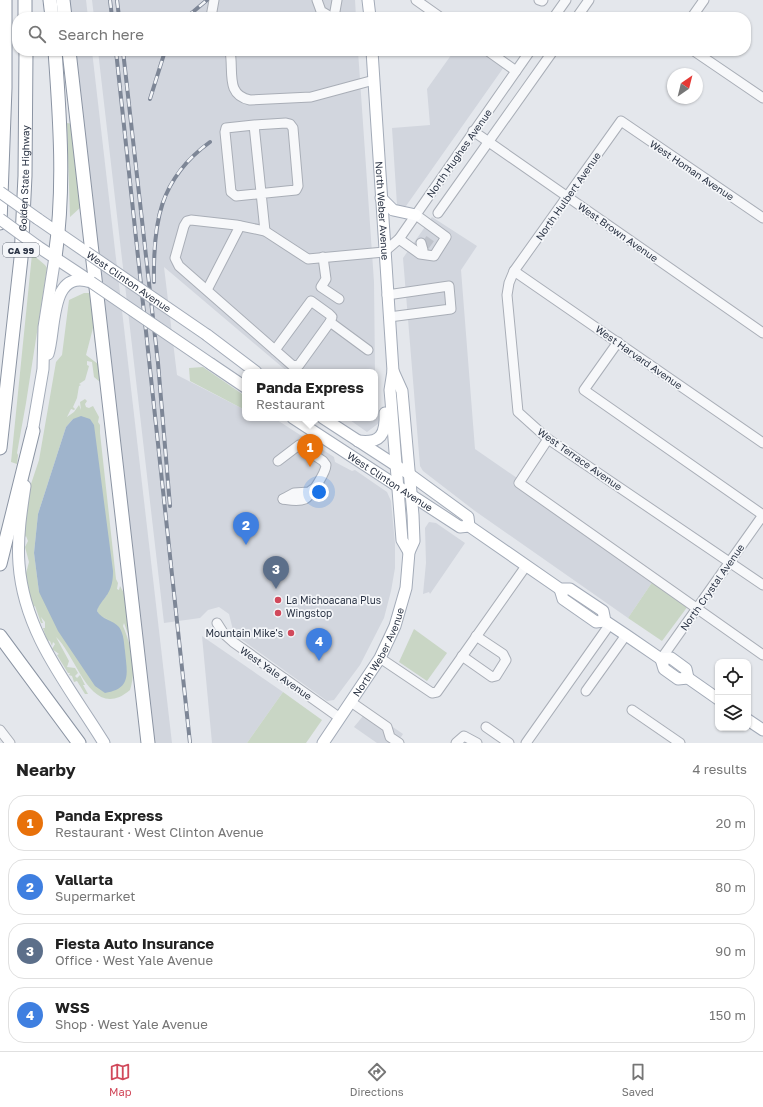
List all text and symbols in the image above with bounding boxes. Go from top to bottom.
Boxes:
search box [12,12,751,56]
icon: search [26,23,48,45]
text: Search here [58,25,144,43]
north arrow [667,68,703,104]
street label: North Hughes Avenue [424,106,494,200]
street label: Golden State Highway [16,125,31,232]
street label: West Homan Avenue [648,137,736,203]
street label: North Hulbert Avenue [533,149,603,242]
street label: North Weber Avenue [373,161,392,261]
street label: West Brown Avenue [576,200,661,264]
road number: CA 99 [3,243,39,257]
street label: West Clinton Avenue [84,248,174,315]
street label: West Harvard Avenue [593,323,685,392]
popup [242,369,378,421]
text: Panda Express [256,378,364,396]
text: Restaurant [256,396,325,412]
street label: West Terrace Avenue [535,425,625,493]
pin: 1 [297,434,323,467]
street label: West Clinton Avenue [345,449,435,514]
your location [309,482,329,502]
pin: 2 [233,512,259,545]
street label: North Crystal Avenue [678,541,747,633]
pin: 3 [263,556,289,589]
place label: La Michoacana Plus [286,594,381,606]
marker: La Michoacana Plus [273,595,283,605]
street label: North Weber Avenue [350,606,406,699]
place label: Wingstop [286,607,332,619]
marker: Wingstop [273,608,283,618]
place label: Mountain Mike's [205,627,283,639]
marker: Mountain Mike's [286,628,296,638]
pin: 4 [306,628,332,661]
street label: West Yale Avenue [238,644,314,702]
map controls [715,659,751,731]
button: locate [715,659,751,695]
button: layers [715,695,751,731]
text: Nearby [16,759,76,780]
text: 4 results [693,761,747,777]
text: Panda Express [55,806,163,824]
text: 1 [27,815,33,831]
text: 20 m [716,815,746,831]
text: Restaurant · West Clinton Avenue [55,824,264,840]
text: Vallarta [55,870,113,888]
text: 2 [26,879,34,895]
text: 80 m [715,879,746,895]
text: Supermarket [55,888,136,904]
text: Fiesta Auto Insurance [55,934,214,952]
text: 3 [26,943,34,959]
text: 90 m [715,943,746,959]
text: Office · West Yale Avenue [55,952,213,968]
text: WSS [55,998,90,1016]
text: 4 [26,1007,34,1023]
text: 150 m [709,1007,746,1023]
text: Shop · West Yale Avenue [55,1016,208,1032]
tab: Map [109,1061,132,1098]
tab: Directions [350,1061,404,1098]
tab: Saved [622,1061,654,1098]

